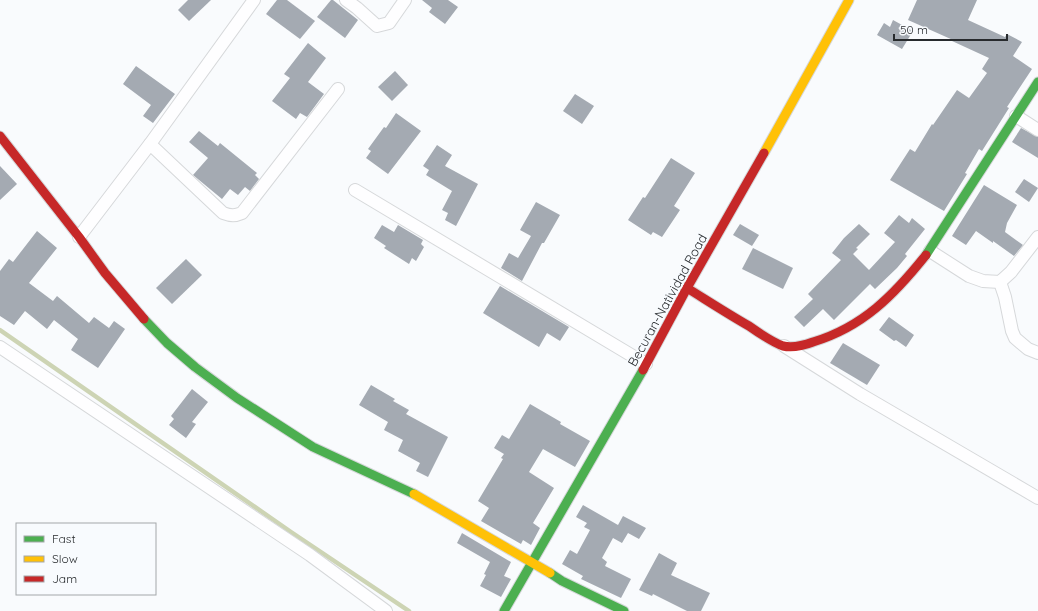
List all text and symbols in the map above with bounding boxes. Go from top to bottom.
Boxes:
scale bar [894,16,1007,42]
text: 50 m [900,22,928,37]
street label: Becuran-Natividad Road [624,231,710,369]
legend [16,523,156,595]
text: Fast [52,531,76,546]
text: Slow [52,551,78,566]
text: Jam [52,571,77,586]

